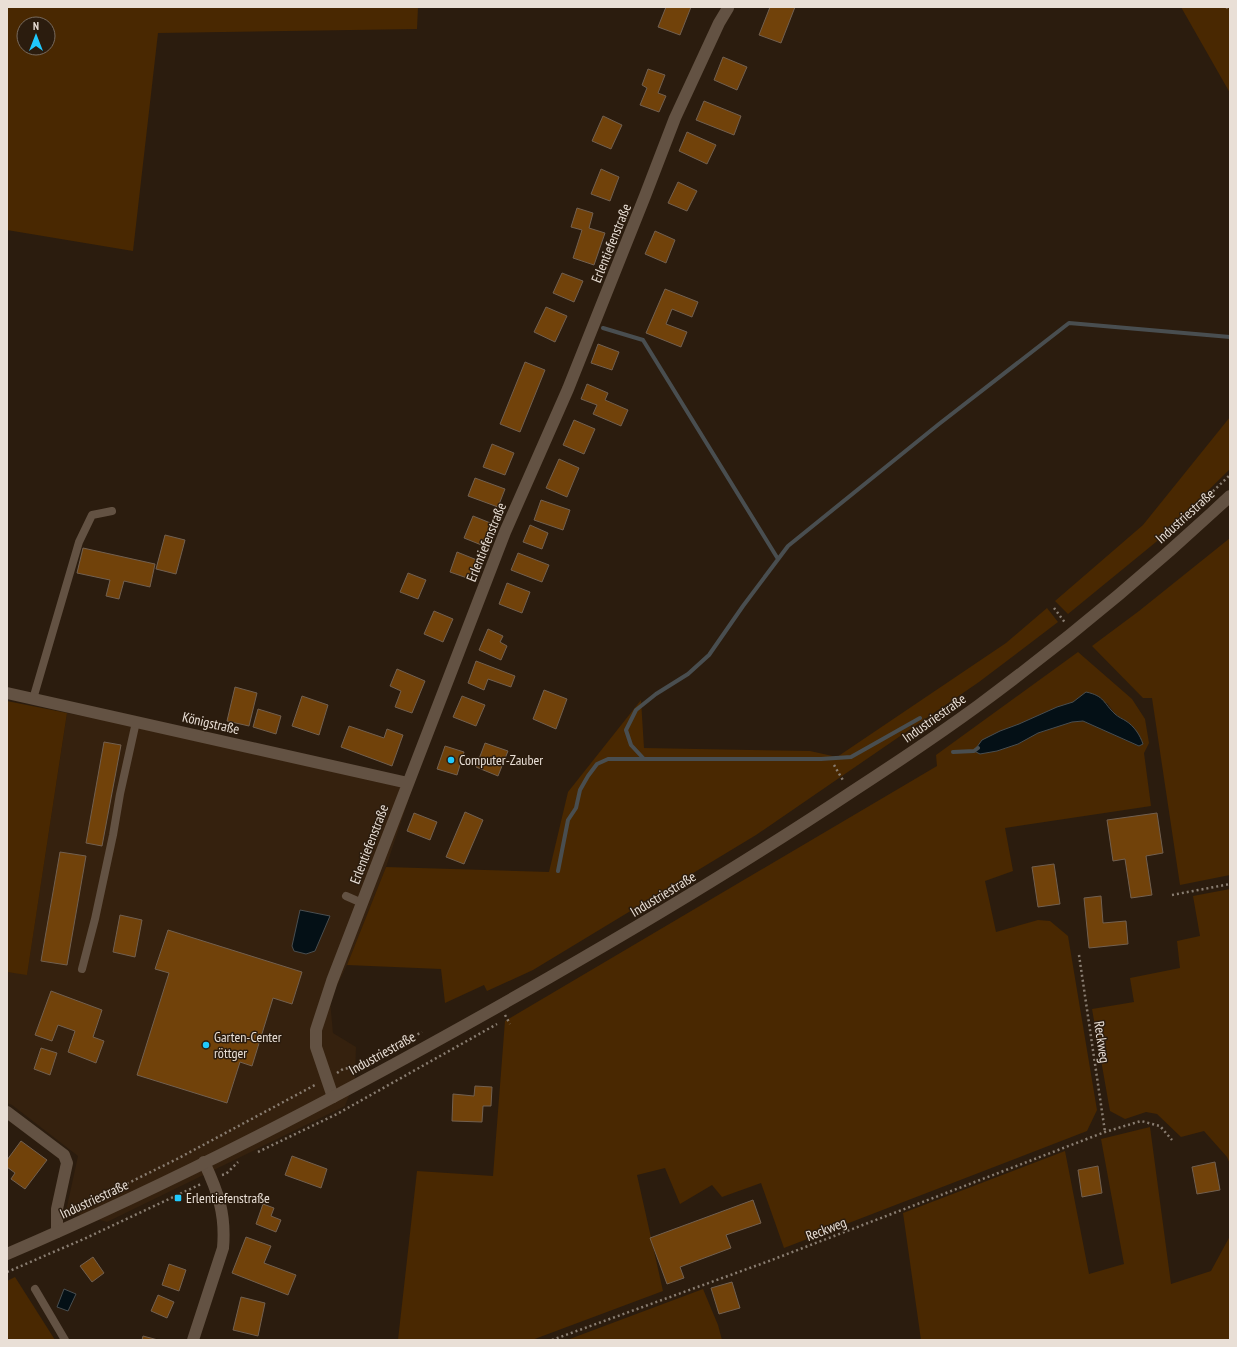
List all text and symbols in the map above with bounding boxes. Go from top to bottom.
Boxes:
north arrow [16,16,56,56]
text: N [33,19,39,33]
street label: Erlentiefenstraße [587,201,635,285]
street label: Industriestraße [1152,485,1218,547]
street label: Erlentiefenstraße [462,500,510,584]
street label: Industriestraße [899,689,969,746]
street label: Königstraße [181,708,242,738]
place label: Computer-Zauber [459,751,543,769]
marker: Computer-Zauber [446,755,456,765]
street label: Erlentiefenstraße [346,801,392,886]
street label: Industriestraße [627,867,699,921]
street label: Reckweg [1090,1020,1114,1064]
street label: Industriestraße [346,1027,419,1079]
place label: Garten-Center röttger [214,1028,282,1062]
marker: Garten-Center röttger [201,1040,211,1050]
street label: Industriestraße [57,1175,131,1223]
place label: Erlentiefenstraße [186,1189,270,1207]
marker: Erlentiefenstraße [173,1193,183,1203]
street label: Reckweg [803,1213,849,1245]

